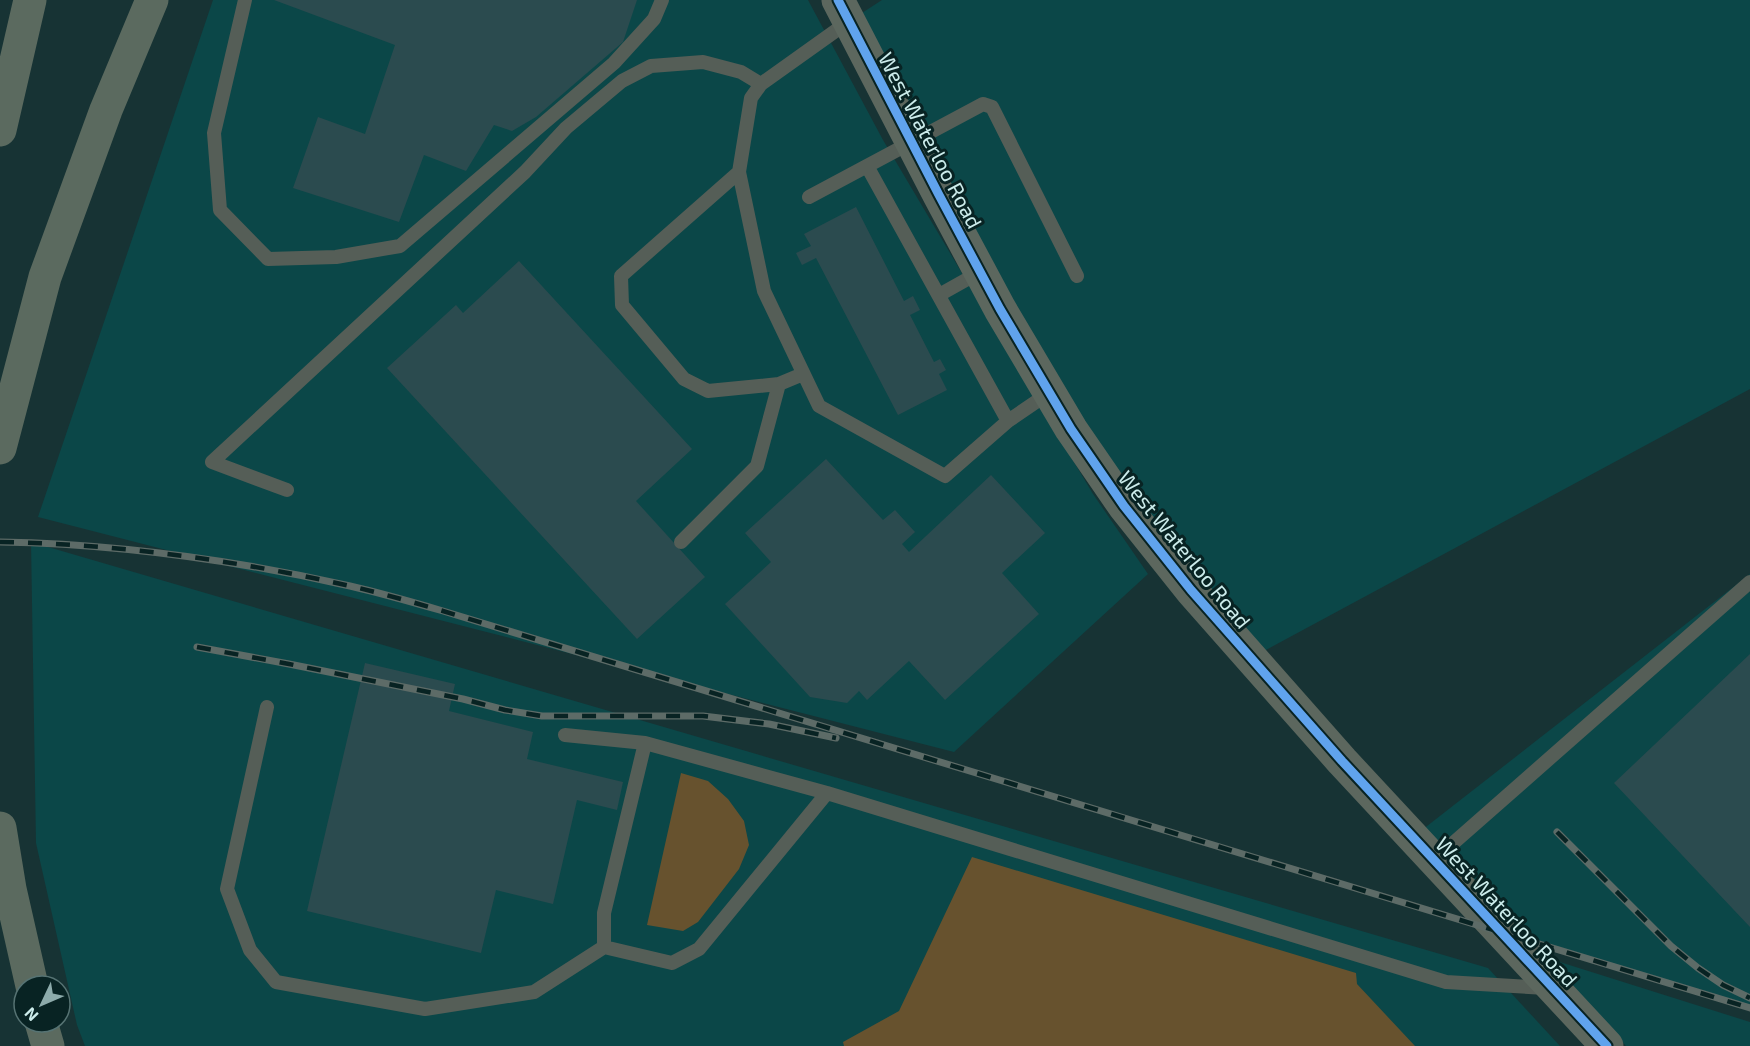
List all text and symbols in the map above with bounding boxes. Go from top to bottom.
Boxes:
street label: West Waterloo Road [874,48,988,232]
street label: West Waterloo Road [1114,465,1256,633]
street label: West Waterloo Road [1431,831,1583,991]
north arrow [12,974,72,1034]
text: N [20,1004,42,1026]

